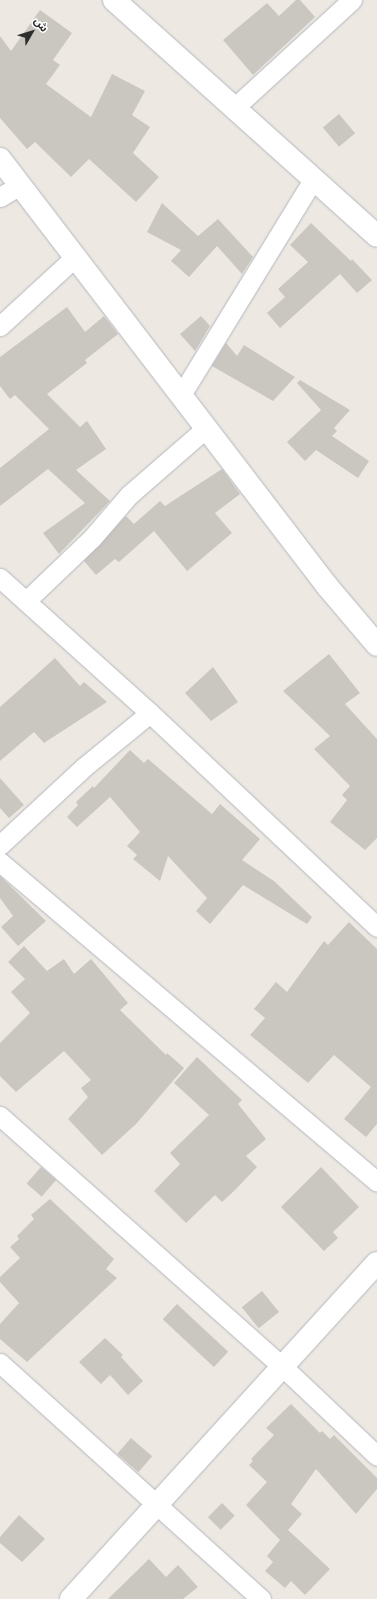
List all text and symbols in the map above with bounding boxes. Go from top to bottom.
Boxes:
north arrow [12,12,52,52]
text: ش [31,14,52,35]

